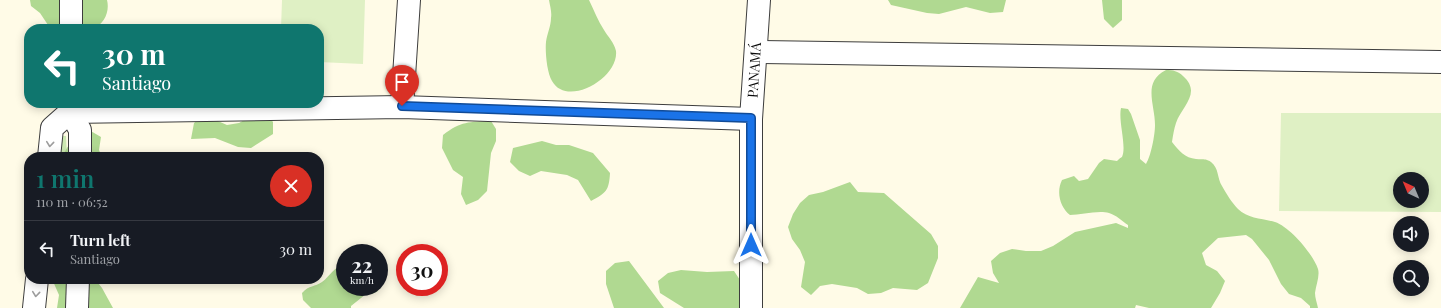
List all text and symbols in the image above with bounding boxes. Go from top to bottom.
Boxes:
text: 30 m [102,35,166,72]
icon: left [36,40,88,92]
street label: PANAMÁ [742,42,765,98]
pin [385,65,419,106]
text: Santiago [102,71,171,95]
icon: arrive [391,71,413,93]
one-way arrow [46,141,55,148]
text: 1 min [36,162,94,194]
button: close [270,165,312,207]
north arrow [1393,172,1429,208]
map controls [1393,172,1429,296]
text: 110 m · 06:52 [36,193,108,210]
button: sound [1393,216,1429,252]
position arrow [730,224,772,266]
text: Turn left [70,230,131,250]
icon: left [36,238,58,260]
text: 30 m [279,239,312,259]
speed limit sign: 30 [396,244,448,296]
text: Santiago [70,250,120,267]
text: 22 [352,251,372,278]
button: search [1393,260,1429,296]
text: km/h [350,273,374,287]
one-way arrow [31,290,40,297]

